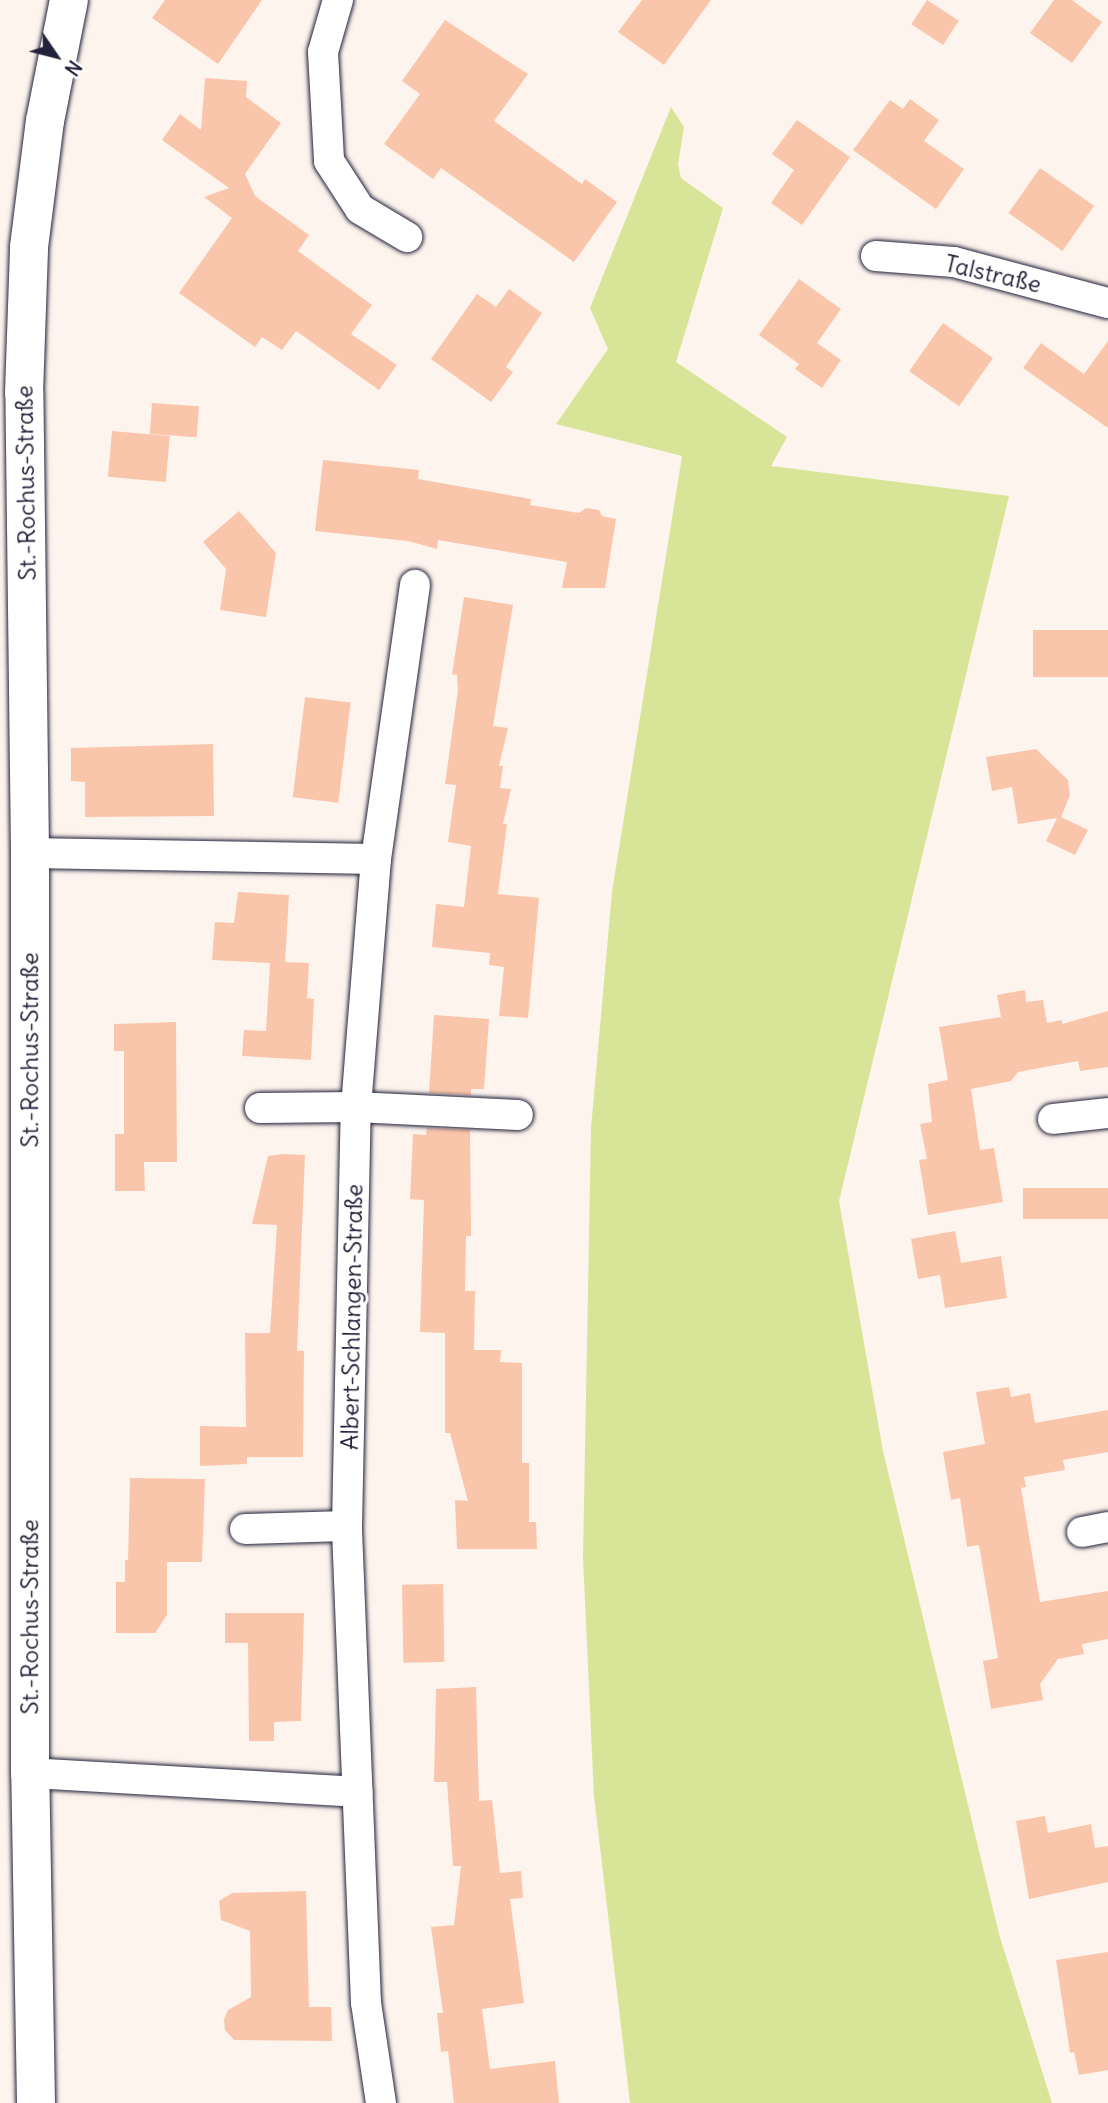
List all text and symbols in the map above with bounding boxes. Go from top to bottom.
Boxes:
north arrow [21,21,91,91]
text: N [60,56,87,80]
street label: Talstraße [942,249,1044,299]
street label: St.-Rochus-Straße [10,385,42,581]
street label: St.-Rochus-Straße [16,952,44,1148]
street label: Albert-Schlangen-Straße [335,1184,369,1450]
street label: St.-Rochus-Straße [16,1519,44,1715]

